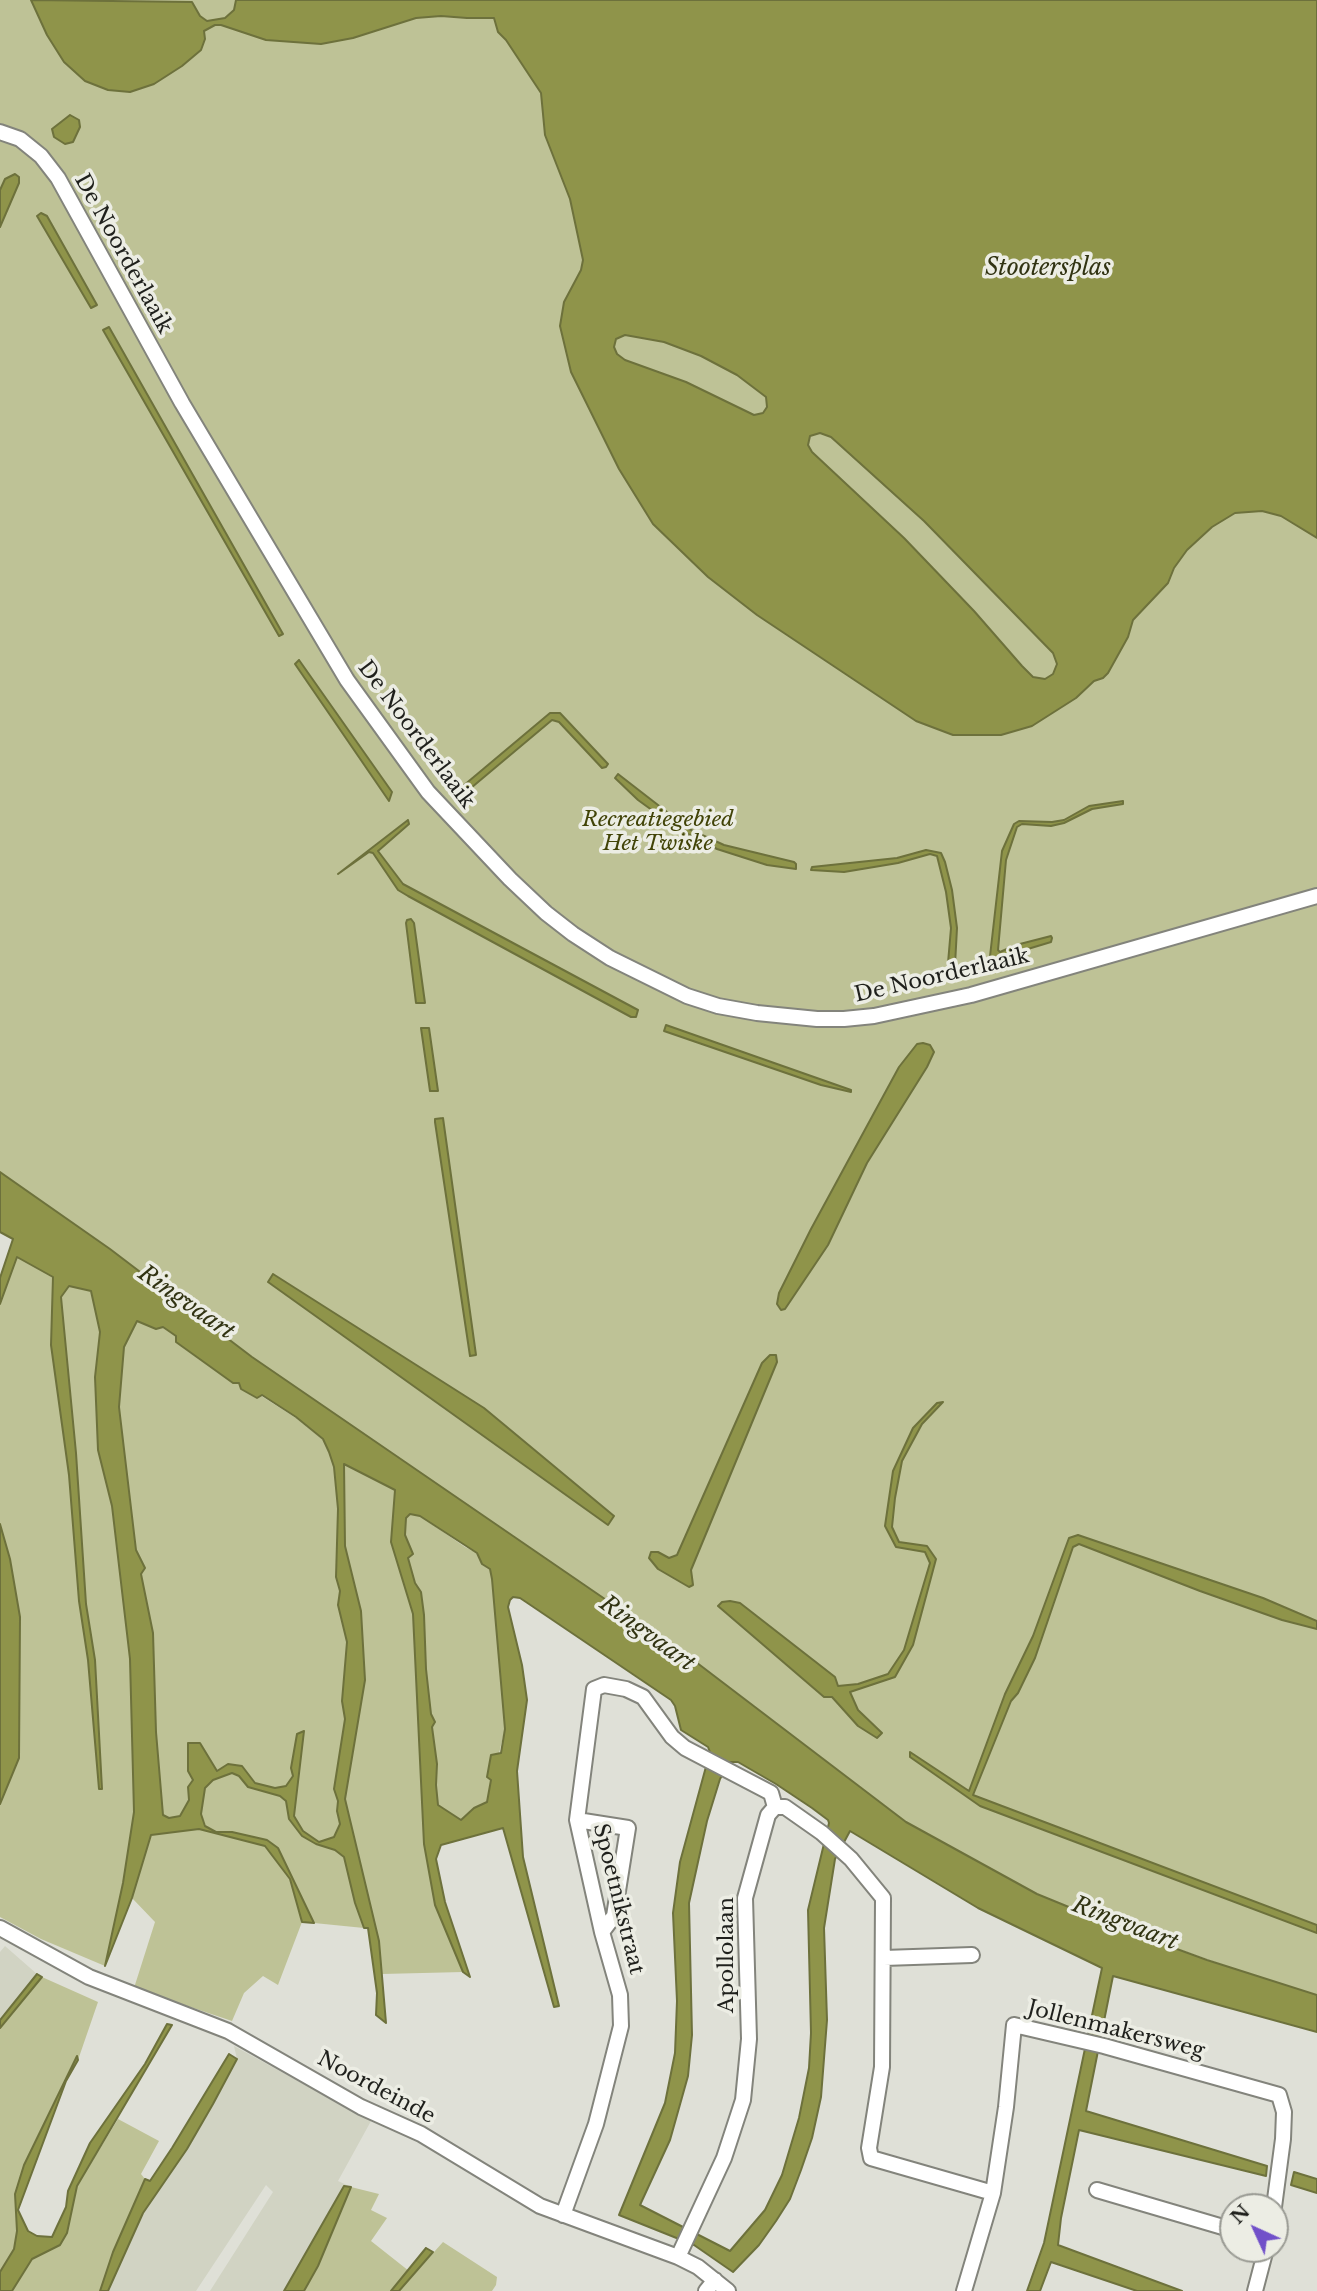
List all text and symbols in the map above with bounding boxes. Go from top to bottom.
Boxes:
street label: De Noorderlaaik [69,170,177,338]
water label: Stootersplas [985,255,1111,283]
street label: De Noorderlaaik [352,656,480,814]
park label: Recreatiegebied Het Twiske [582,807,734,857]
street label: De Noorderlaaik [852,944,1032,1008]
water label: Ringvaart [133,1260,239,1346]
water label: Ringvaart [594,1590,700,1678]
street label: Spoetnikstraat [587,1821,649,1977]
water label: Ringvaart [1068,1891,1182,1957]
street label: Apollolaan [714,1897,740,2013]
street label: Jollenmakersweg [1025,1996,1207,2064]
street label: Noordeinde [313,2046,439,2130]
north arrow [1219,2193,1289,2263]
text: N [1226,2200,1255,2229]

